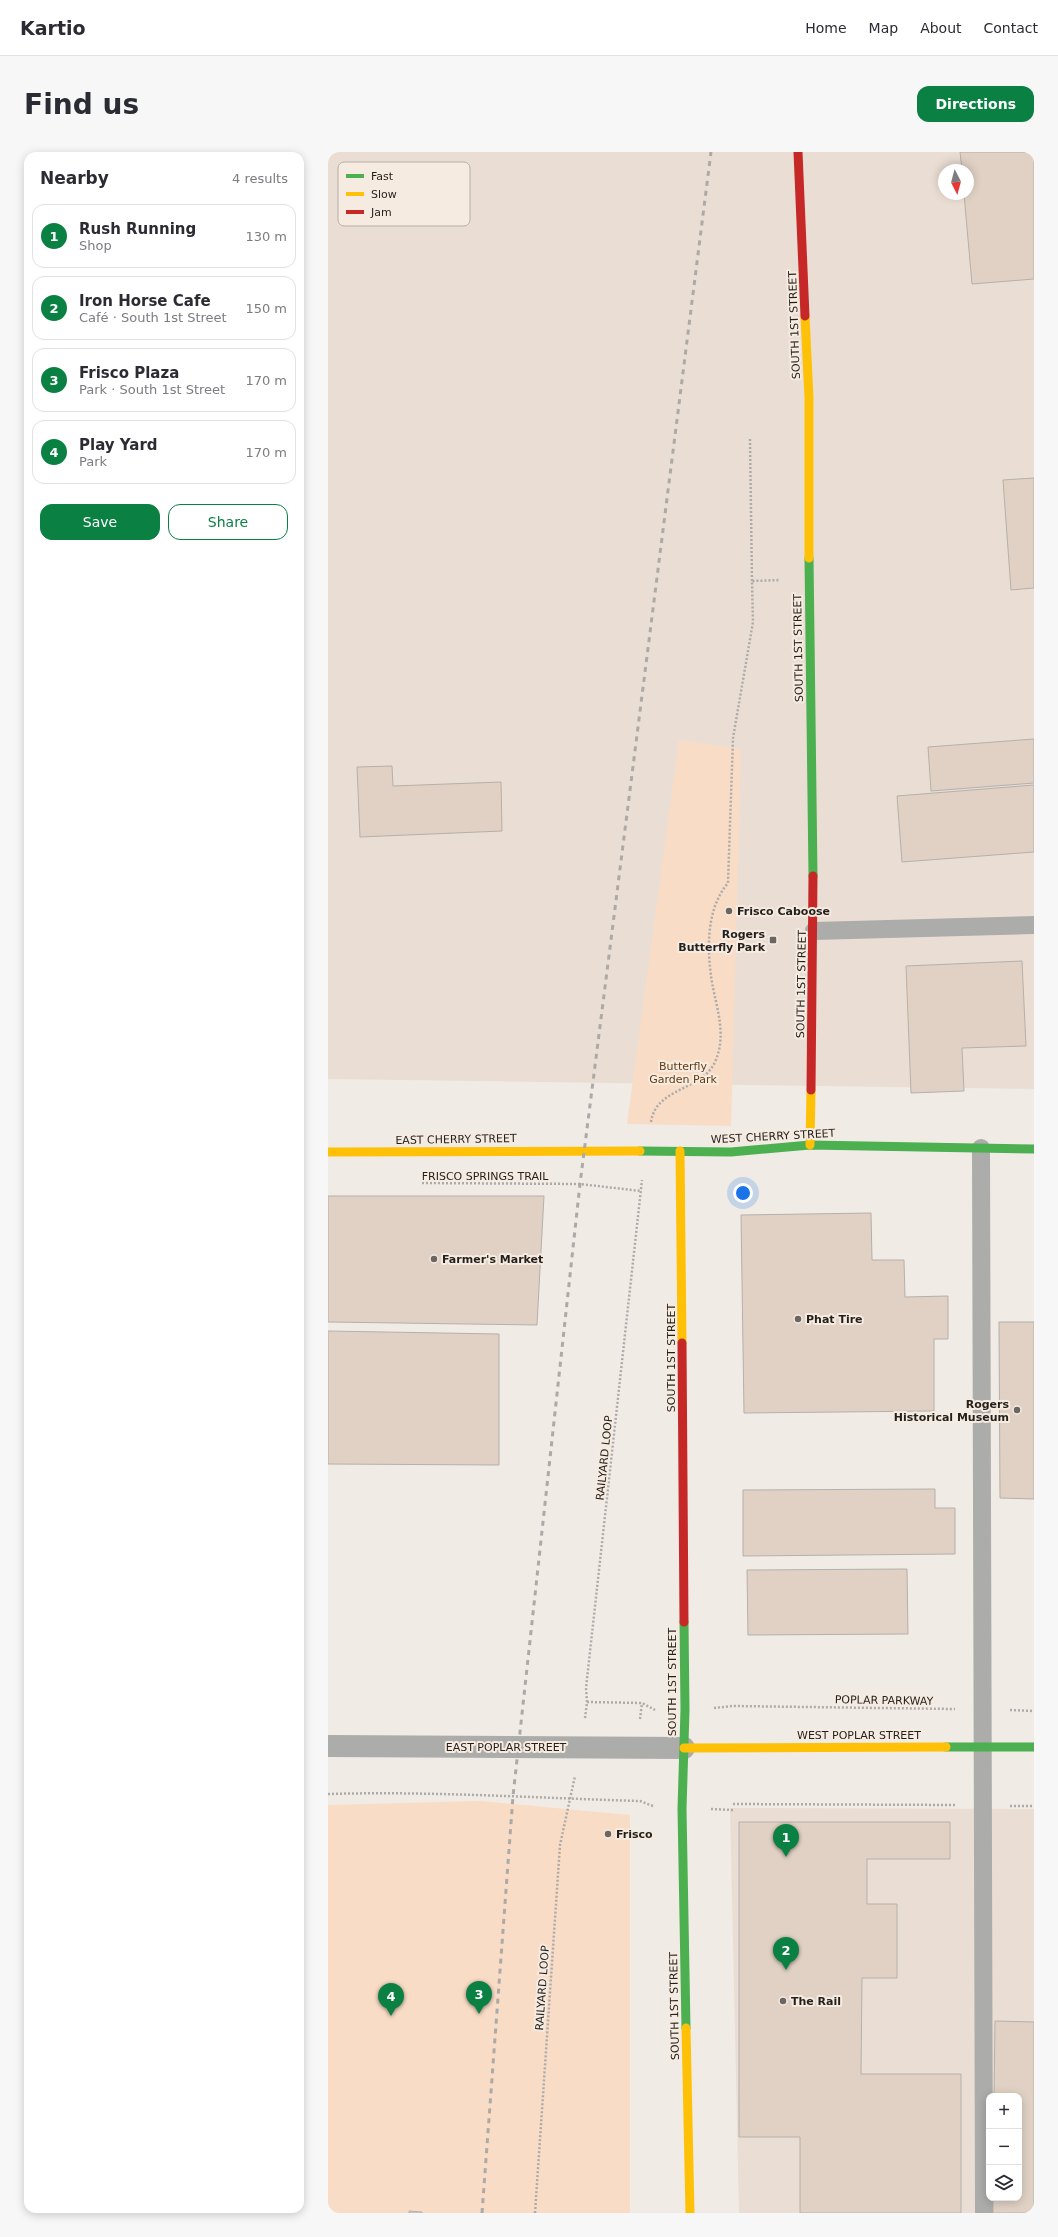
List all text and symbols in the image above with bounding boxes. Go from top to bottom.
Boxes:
text: Kartio [20,17,86,39]
text: Home [805,20,847,36]
text: Map [869,20,898,36]
text: About [920,20,962,36]
text: Contact [984,20,1038,36]
button: Directions [917,86,1034,122]
text: Find us [24,88,139,121]
legend [338,162,470,226]
north arrow [938,164,974,200]
text: Nearby [40,168,109,188]
text: Fast [371,170,394,183]
text: 4 results [232,171,288,186]
text: Slow [371,188,397,201]
text: Jam [370,206,392,219]
text: Rush Running [79,220,196,238]
text: 1 [49,229,59,244]
text: 130 m [245,229,287,244]
text: Shop [79,238,112,253]
street label: SOUTH 1ST STREET [786,270,803,379]
text: Iron Horse Cafe [79,292,211,310]
text: 2 [49,301,59,316]
text: 150 m [245,301,287,316]
text: Café · South 1st Street [79,310,227,325]
text: Frisco Plaza [79,364,179,382]
text: 3 [49,373,59,388]
text: 170 m [245,373,287,388]
text: Park · South 1st Street [79,382,225,397]
text: Play Yard [79,436,158,454]
text: 4 [49,445,59,460]
text: 170 m [245,445,287,460]
text: Park [79,454,107,469]
button: Save [40,504,160,540]
button: Share [168,504,288,540]
street label: SOUTH 1ST STREET [791,593,806,702]
place label: Frisco Caboose [737,905,830,918]
marker: Frisco Caboose [724,906,734,916]
place label: Rogers Butterfly Park [678,928,766,954]
street label: SOUTH 1ST STREET [794,929,809,1038]
marker: Rogers Butterfly Park [768,935,778,945]
park label: Butterfly Garden Park [649,1060,717,1086]
street label: WEST CHERRY STREET [710,1127,836,1146]
street label: EAST CHERRY STREET [395,1132,517,1147]
street label: FRISCO SPRINGS TRAIL [422,1170,549,1183]
your location [733,1183,753,1203]
place label: Farmer's Market [442,1253,543,1266]
marker: Farmer's Market [429,1254,439,1264]
street label: SOUTH 1ST STREET [665,1304,678,1412]
place label: Phat Tire [806,1313,863,1326]
marker: Phat Tire [793,1314,803,1324]
place label: Rogers Historical Museum [894,1398,1009,1424]
marker: Rogers Historical Museum [1012,1405,1022,1415]
street label: RAILYARD LOOP [594,1415,615,1501]
street label: SOUTH 1ST STREET [666,1628,679,1736]
street label: POPLAR PARKWAY [835,1693,934,1708]
street label: WEST POPLAR STREET [797,1729,921,1742]
street label: EAST POPLAR STREET [446,1741,567,1754]
pin: 1 [773,1824,799,1857]
place label: Frisco [616,1828,653,1841]
marker: Frisco [603,1829,613,1839]
pin: 2 [773,1937,799,1970]
street label: RAILYARD LOOP [533,1945,552,2031]
street label: SOUTH 1ST STREET [667,1951,682,2060]
pin: 3 [466,1981,492,2014]
pin: 4 [378,1983,404,2016]
place label: The Rail [791,1995,841,2008]
marker: The Rail [778,1996,788,2006]
map controls [986,2093,1022,2201]
button: + [986,2093,1022,2129]
button: − [986,2129,1022,2165]
button: layers [986,2165,1022,2201]

